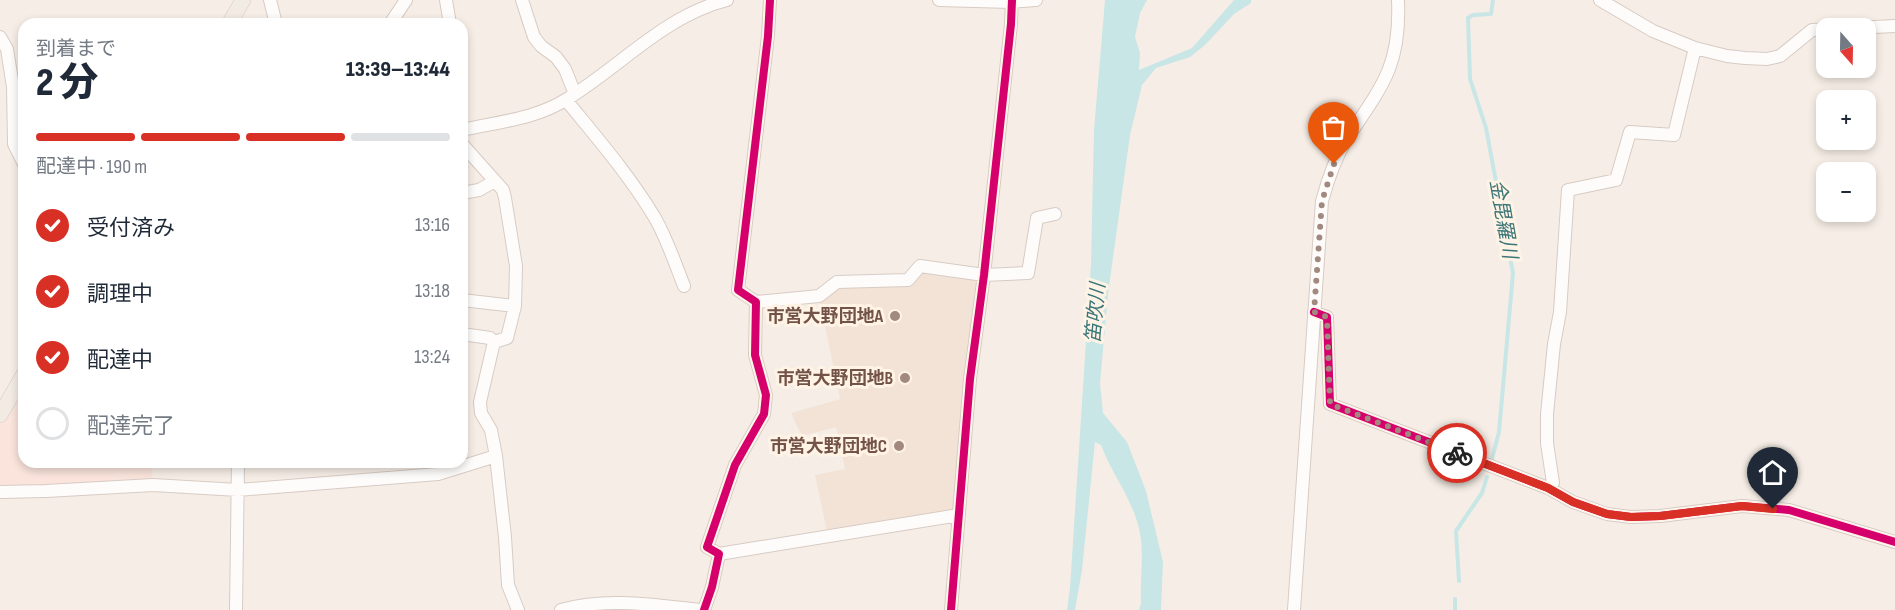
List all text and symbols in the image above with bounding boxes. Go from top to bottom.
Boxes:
north arrow [1816,18,1876,78]
map controls [1816,18,1876,222]
text: 到着まで [36,37,116,61]
text: 13:39–13:44 [346,56,450,83]
text: 2 分 [36,60,99,107]
button: + [1816,90,1876,150]
pin [1308,102,1359,164]
icon: bag [1317,111,1350,144]
text: 配達中 · 190 m [36,155,147,179]
button: − [1816,162,1876,222]
water label: 金毘羅川 [1484,178,1522,262]
icon: check [36,209,69,242]
text: 13:16 [415,213,450,237]
text: 受付済み [87,215,175,242]
icon: check [36,275,69,308]
text: 13:18 [415,279,450,303]
water label: 笛吹川 [1081,280,1111,344]
text: 調理中 [87,281,153,308]
place label: 市営大野団地A [766,306,883,327]
marker: 市営大野団地A [888,309,902,323]
icon: check [36,341,69,374]
text: 13:24 [414,345,450,369]
text: 配達中 [87,347,153,374]
place label: 市営大野団地B [776,368,893,389]
marker: 市営大野団地B [898,371,912,385]
text: 配達完了 [87,413,175,440]
courier [1427,423,1487,483]
place label: 市営大野団地C [770,436,887,457]
icon: bike [1441,437,1474,470]
marker: 市営大野団地C [892,439,906,453]
pin [1747,447,1798,509]
icon: home [1756,456,1789,489]

